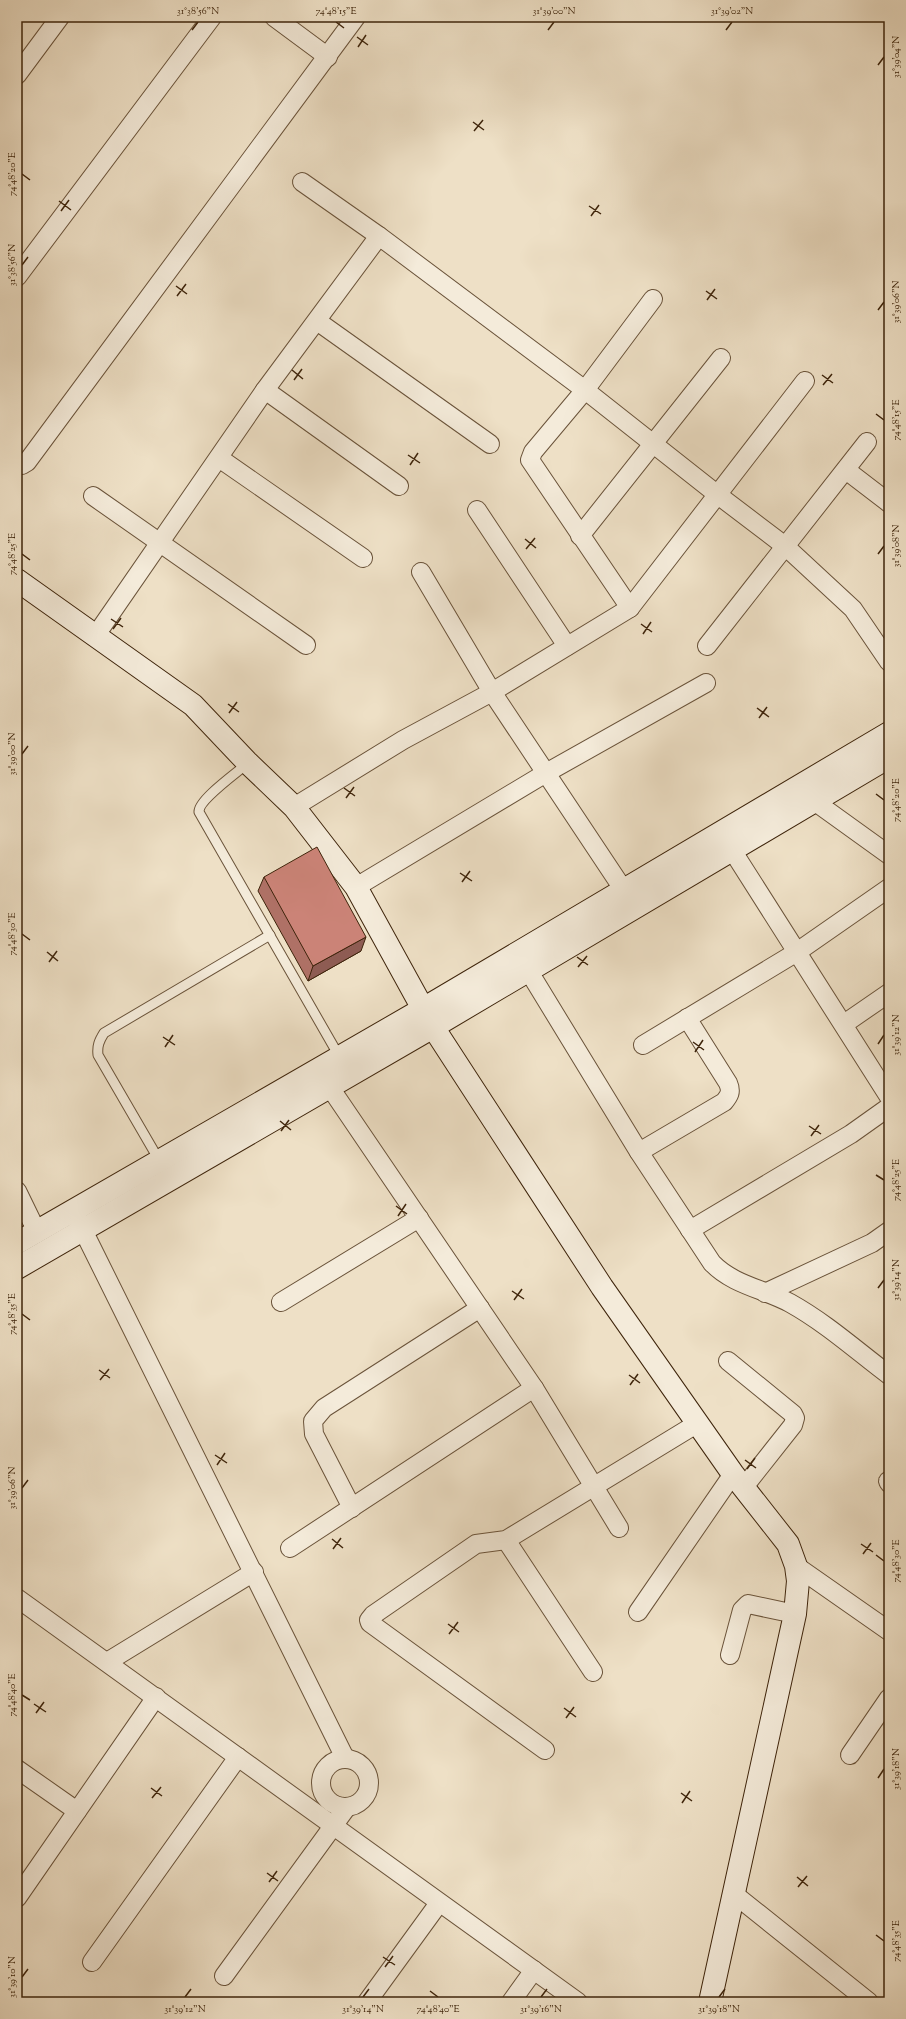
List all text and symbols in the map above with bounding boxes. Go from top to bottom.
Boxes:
text: 31°38'56"N [177,4,219,19]
text: 74°48'15"E [315,4,357,19]
text: 31°39'00"N [532,4,576,19]
text: 31°39'02"N [711,4,753,19]
text: 31°39'04"N [889,36,904,78]
text: 74°48'20"E [5,152,20,196]
text: 31°38'56"N [5,244,20,286]
text: 31°39'06"N [889,280,904,324]
text: 74°48'15"E [889,399,904,441]
text: 31°39'08"N [889,524,904,568]
text: 74°48'25"E [5,533,20,575]
text: 31°39'00"N [5,732,20,776]
text: 74°48'20"E [889,778,904,822]
text: 74°48'30"E [5,912,20,956]
text: 31°39'12"N [889,1014,904,1056]
text: 74°48'25"E [889,1159,904,1201]
text: 31°39'14"N [889,1259,904,1301]
text: 74°48'35"E [5,1293,20,1335]
text: 31°39'06"N [5,1466,20,1510]
text: 74°48'30"E [889,1539,904,1583]
text: 74°48'40"E [5,1673,20,1717]
text: 31°39'18"N [889,1748,904,1790]
text: 74°48'35"E [889,1920,904,1962]
text: 31°39'10"N [5,1956,20,1998]
text: 31°39'12"N [164,2002,206,2017]
text: 31°39'14"N [342,2002,384,2017]
text: 74°48'40"E [416,2002,460,2017]
text: 31°39'16"N [520,2002,562,2017]
text: 31°39'18"N [698,2002,740,2017]

